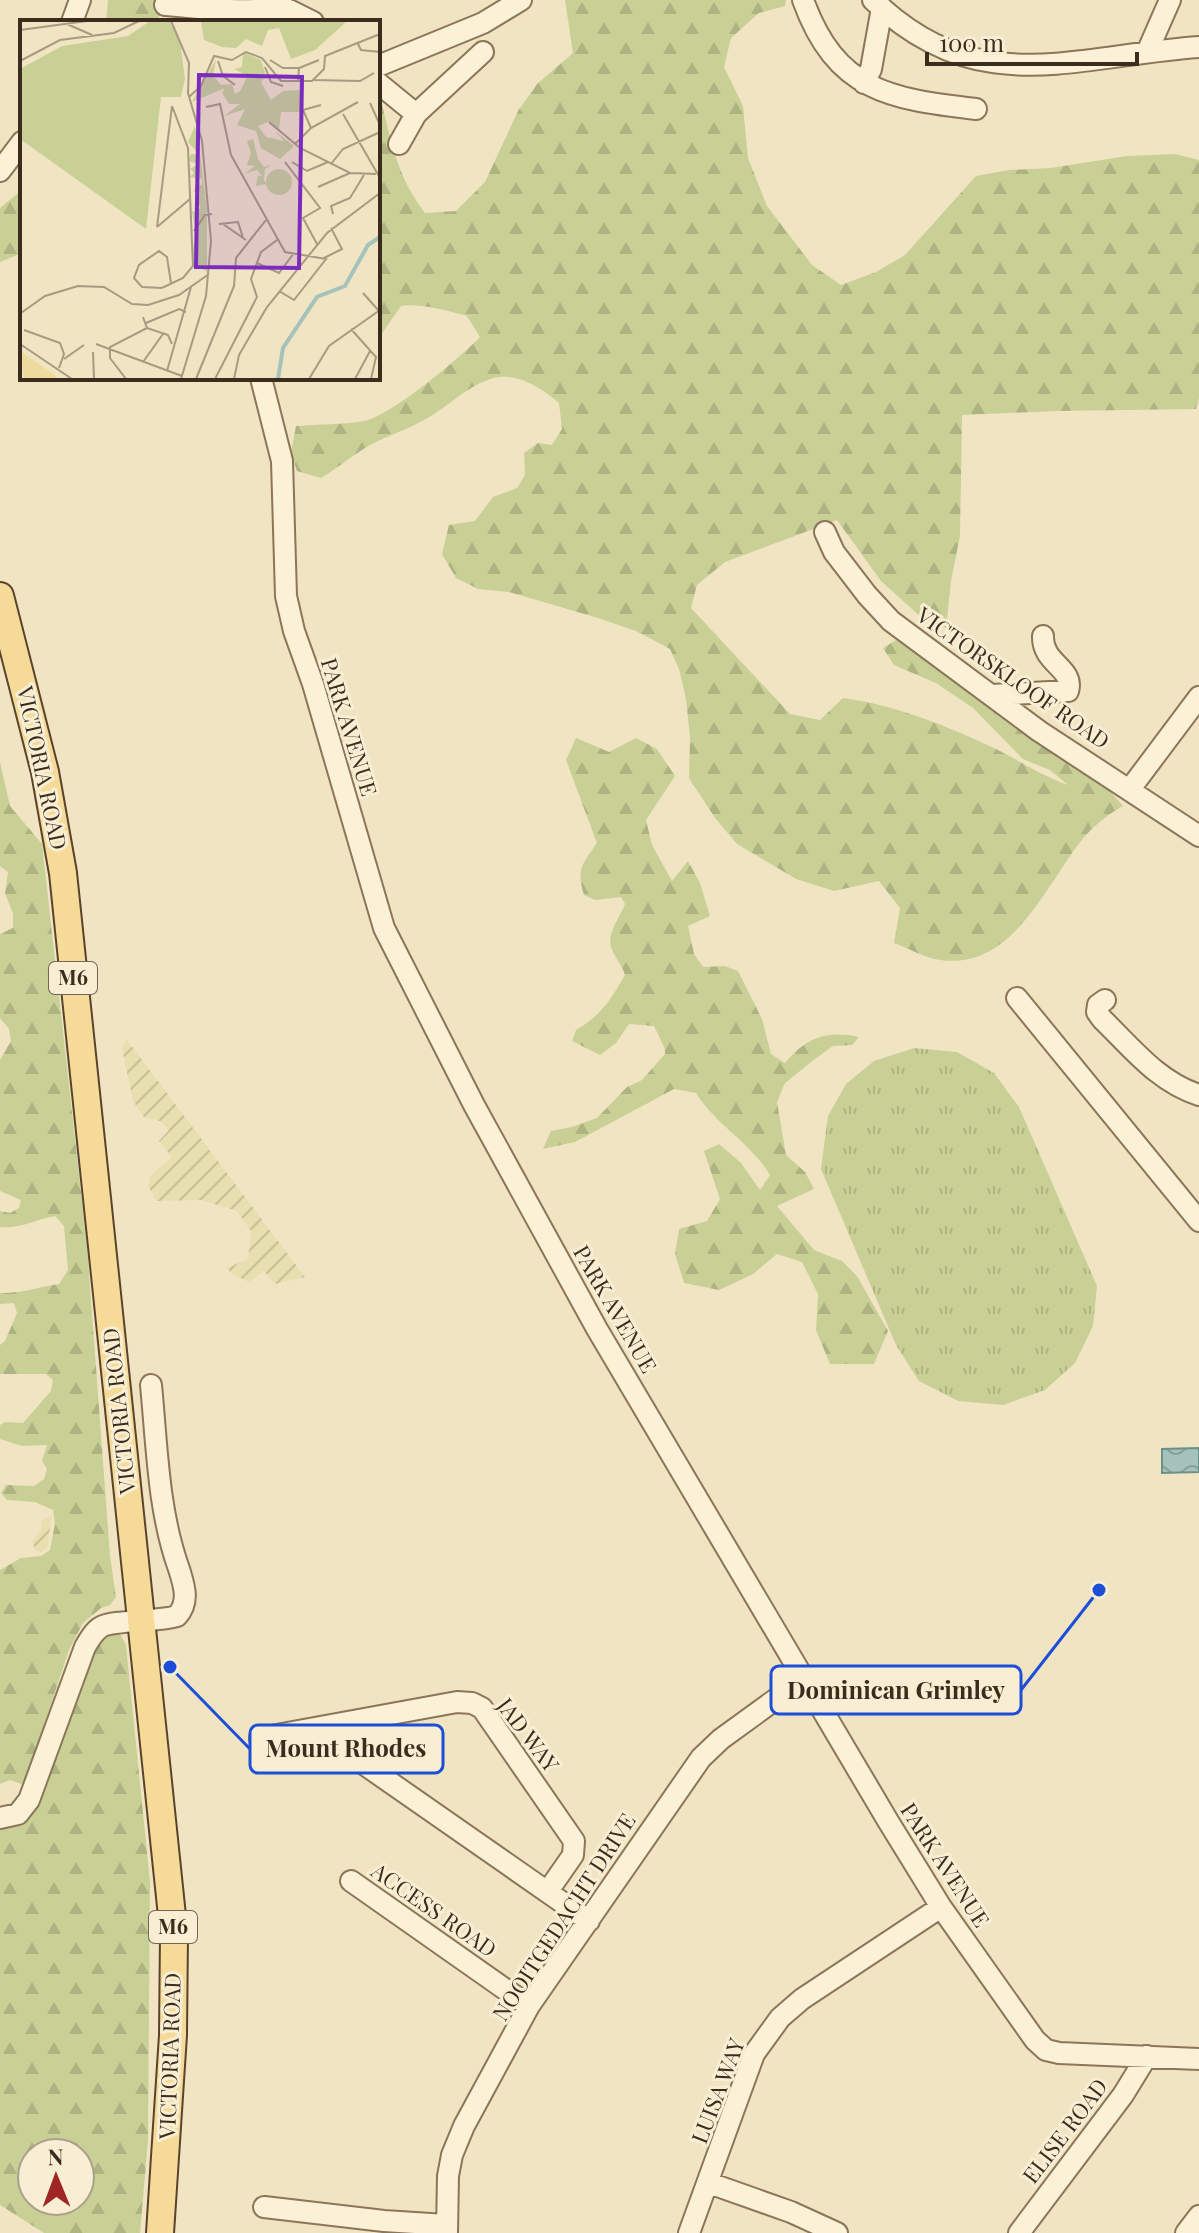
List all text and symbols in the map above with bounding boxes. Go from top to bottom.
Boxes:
scale bar [927,16,1137,66]
inset map [20,20,380,380]
text: 100 m [939,26,1004,58]
street label: VICTORSKLOOF ROAD [910,599,1116,755]
street label: PARK AVENUE [315,654,385,799]
street label: VICTORIA ROAD [11,682,75,852]
road number: M6 [49,962,97,994]
street label: PARK AVENUE [567,1239,665,1378]
street label: VICTORIA ROAD [94,1327,142,1497]
callout: Dominican Grimley [771,1666,1021,1714]
text: Dominican Grimley [787,1673,1006,1705]
street label: JAD WAY [490,1690,567,1778]
callout: Mount Rhodes [250,1725,443,1773]
text: Mount Rhodes [266,1731,426,1763]
street label: PARK AVENUE [894,1796,997,1932]
street label: NOOITGEDACHT DRIVE [485,1807,642,2026]
street label: ACCESS ROAD [365,1854,503,1963]
road number: M6 [149,1911,197,1943]
street label: VICTORIA ROAD [151,1972,187,2141]
street label: LUISA WAY [683,2034,751,2147]
street label: ELISE ROAD [1015,2072,1114,2189]
north arrow [16,2137,96,2217]
text: N [47,2141,64,2171]

